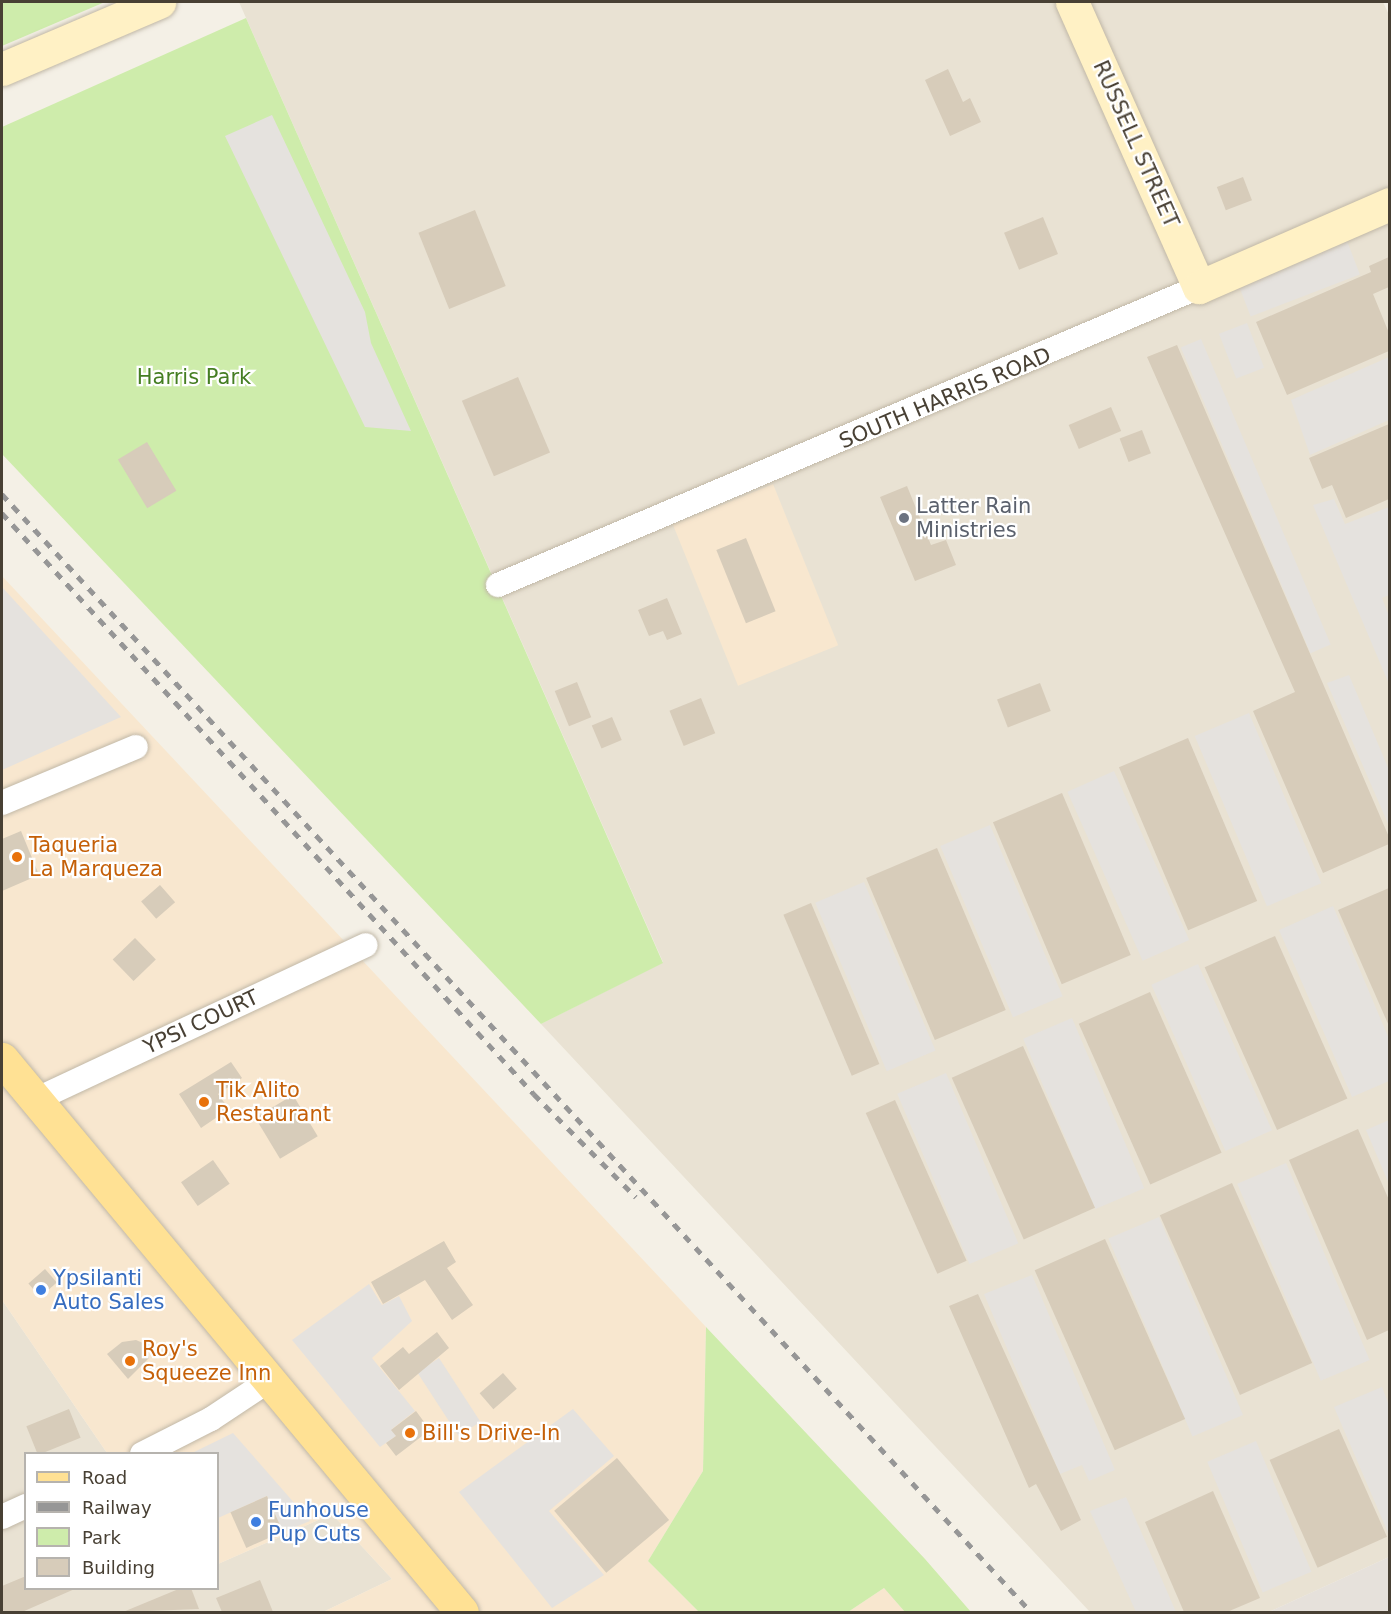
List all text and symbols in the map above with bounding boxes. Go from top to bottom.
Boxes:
street label: RUSSELL STREET [1088,57,1184,231]
street label: SOUTH HARRIS ROAD [835,342,1055,454]
park label: Harris Park [137,364,251,390]
place label: Latter Rain Ministries [916,493,1031,543]
marker: Latter Rain Ministries [897,511,911,525]
place label: Taqueria La Marqueza [29,832,163,882]
marker: Taqueria La Marqueza [10,850,24,864]
street label: YPSI COURT [139,984,263,1060]
place label: Tik Alito Restaurant [216,1077,331,1127]
marker: Tik Alito Restaurant [197,1095,211,1109]
place label: Ypsilanti Auto Sales [53,1265,164,1315]
marker: Ypsilanti Auto Sales [34,1283,48,1297]
place label: Roy's Squeeze Inn [142,1336,271,1386]
marker: Roy's Squeeze Inn [123,1354,137,1368]
place label: Bill's Drive-In [422,1420,560,1446]
marker: Bill's Drive-In [403,1426,417,1440]
legend [24,1452,219,1590]
text: Road [82,1467,127,1488]
text: Railway [82,1497,152,1518]
place label: Funhouse Pup Cuts [268,1497,369,1547]
marker: Funhouse Pup Cuts [249,1515,263,1529]
text: Park [82,1527,121,1548]
text: Building [82,1557,155,1578]

